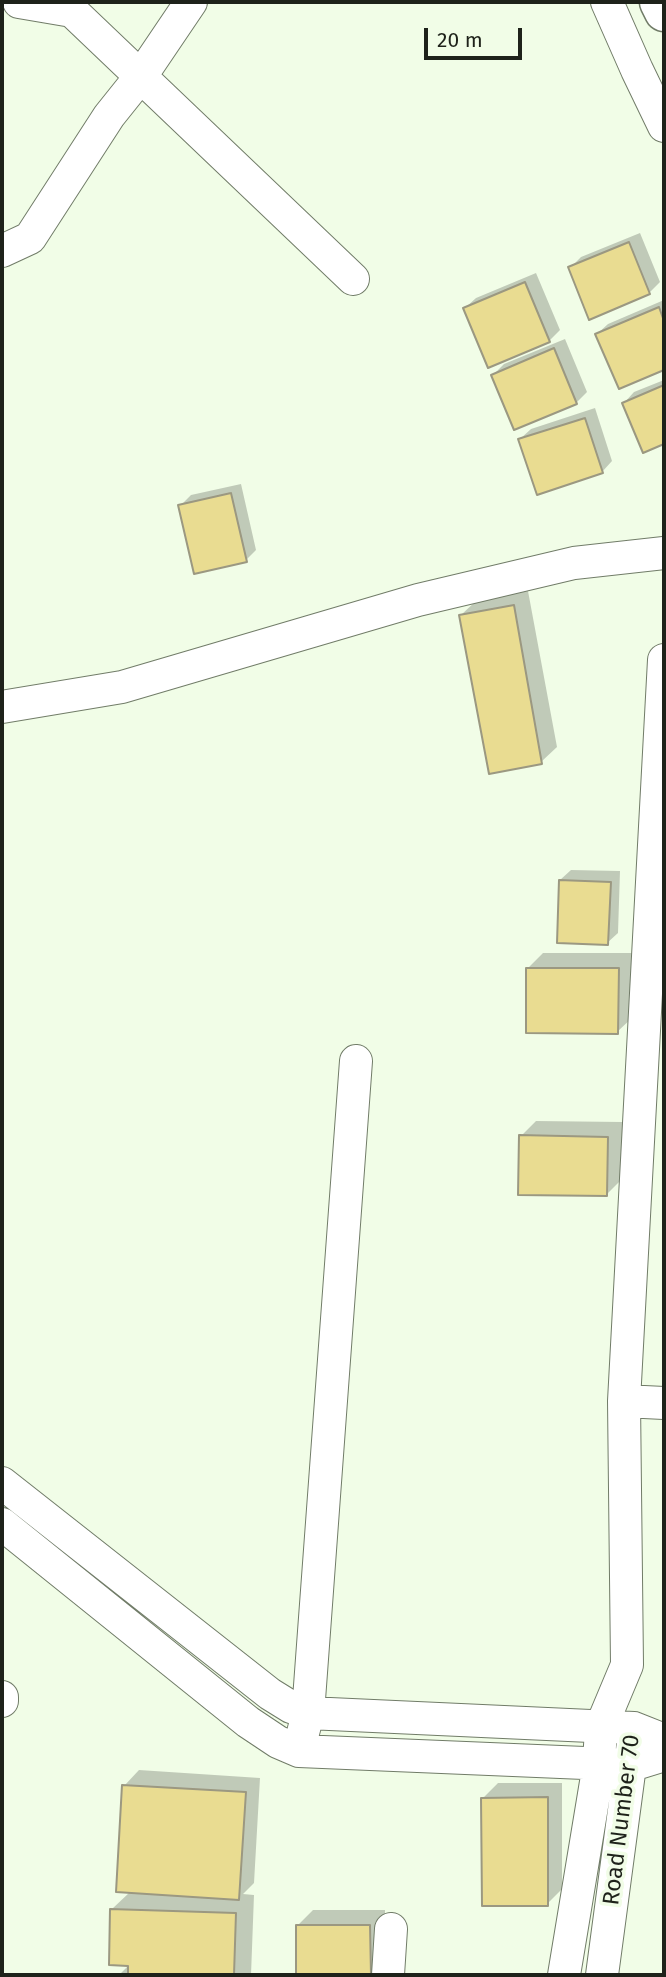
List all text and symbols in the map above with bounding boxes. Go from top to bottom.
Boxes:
scale bar [428,14,526,58]
text: 20 m [437,27,483,53]
street label: Road Number 70 [598,1733,646,1907]

